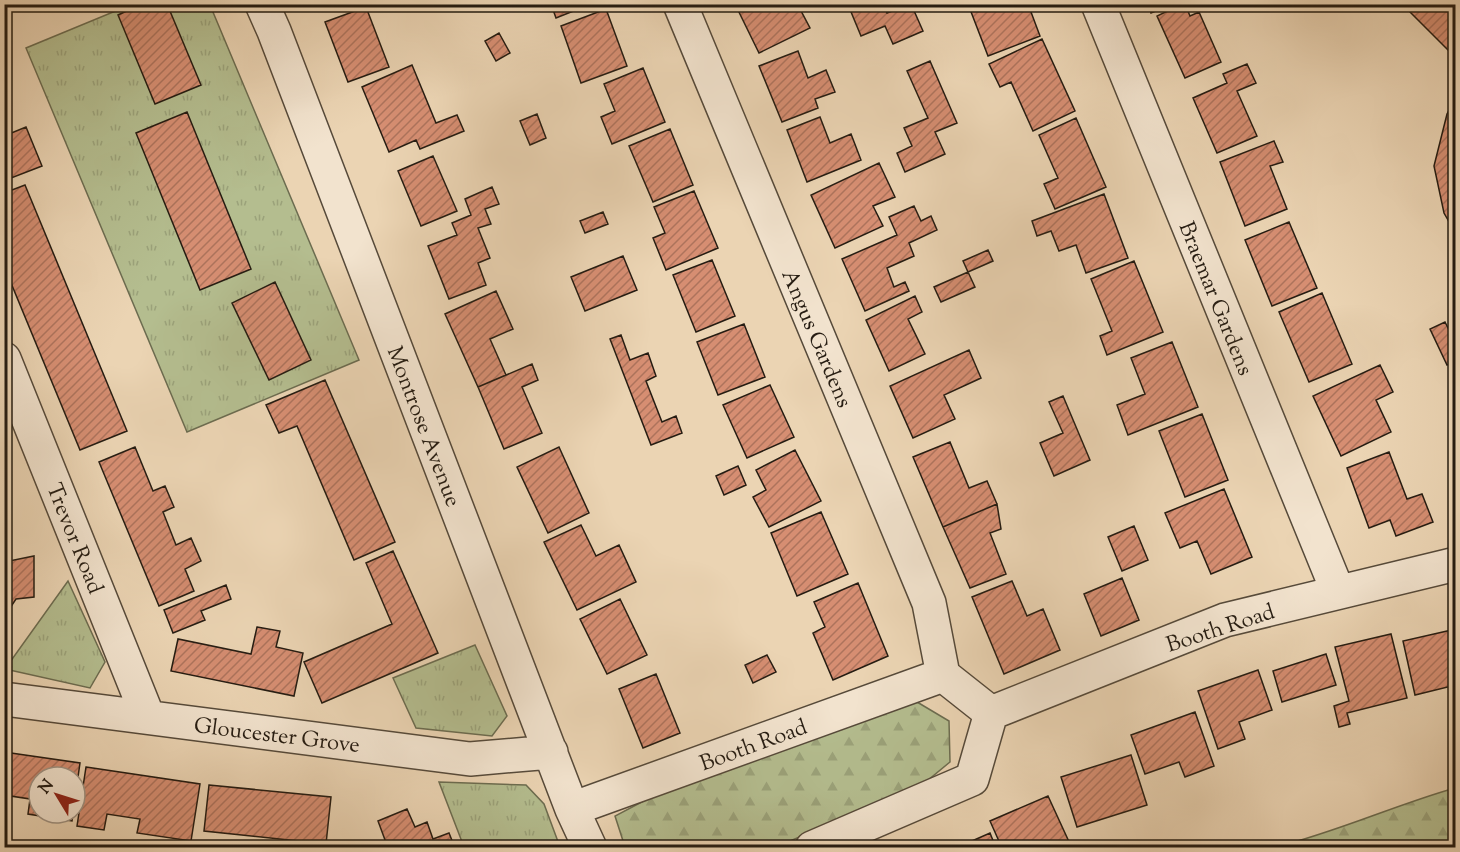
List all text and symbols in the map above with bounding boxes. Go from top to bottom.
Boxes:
street label: Braemar Gardens [1169,217,1260,381]
street label: Angus Gardens [772,265,859,413]
street label: Montrose Avenue [377,342,468,512]
street label: Trevor Road [36,479,110,599]
street label: Booth Road [1163,597,1279,662]
street label: Gloucester Grove [192,711,361,763]
street label: Booth Road [696,713,812,781]
north arrow [27,765,87,825]
text: N [34,775,60,799]

